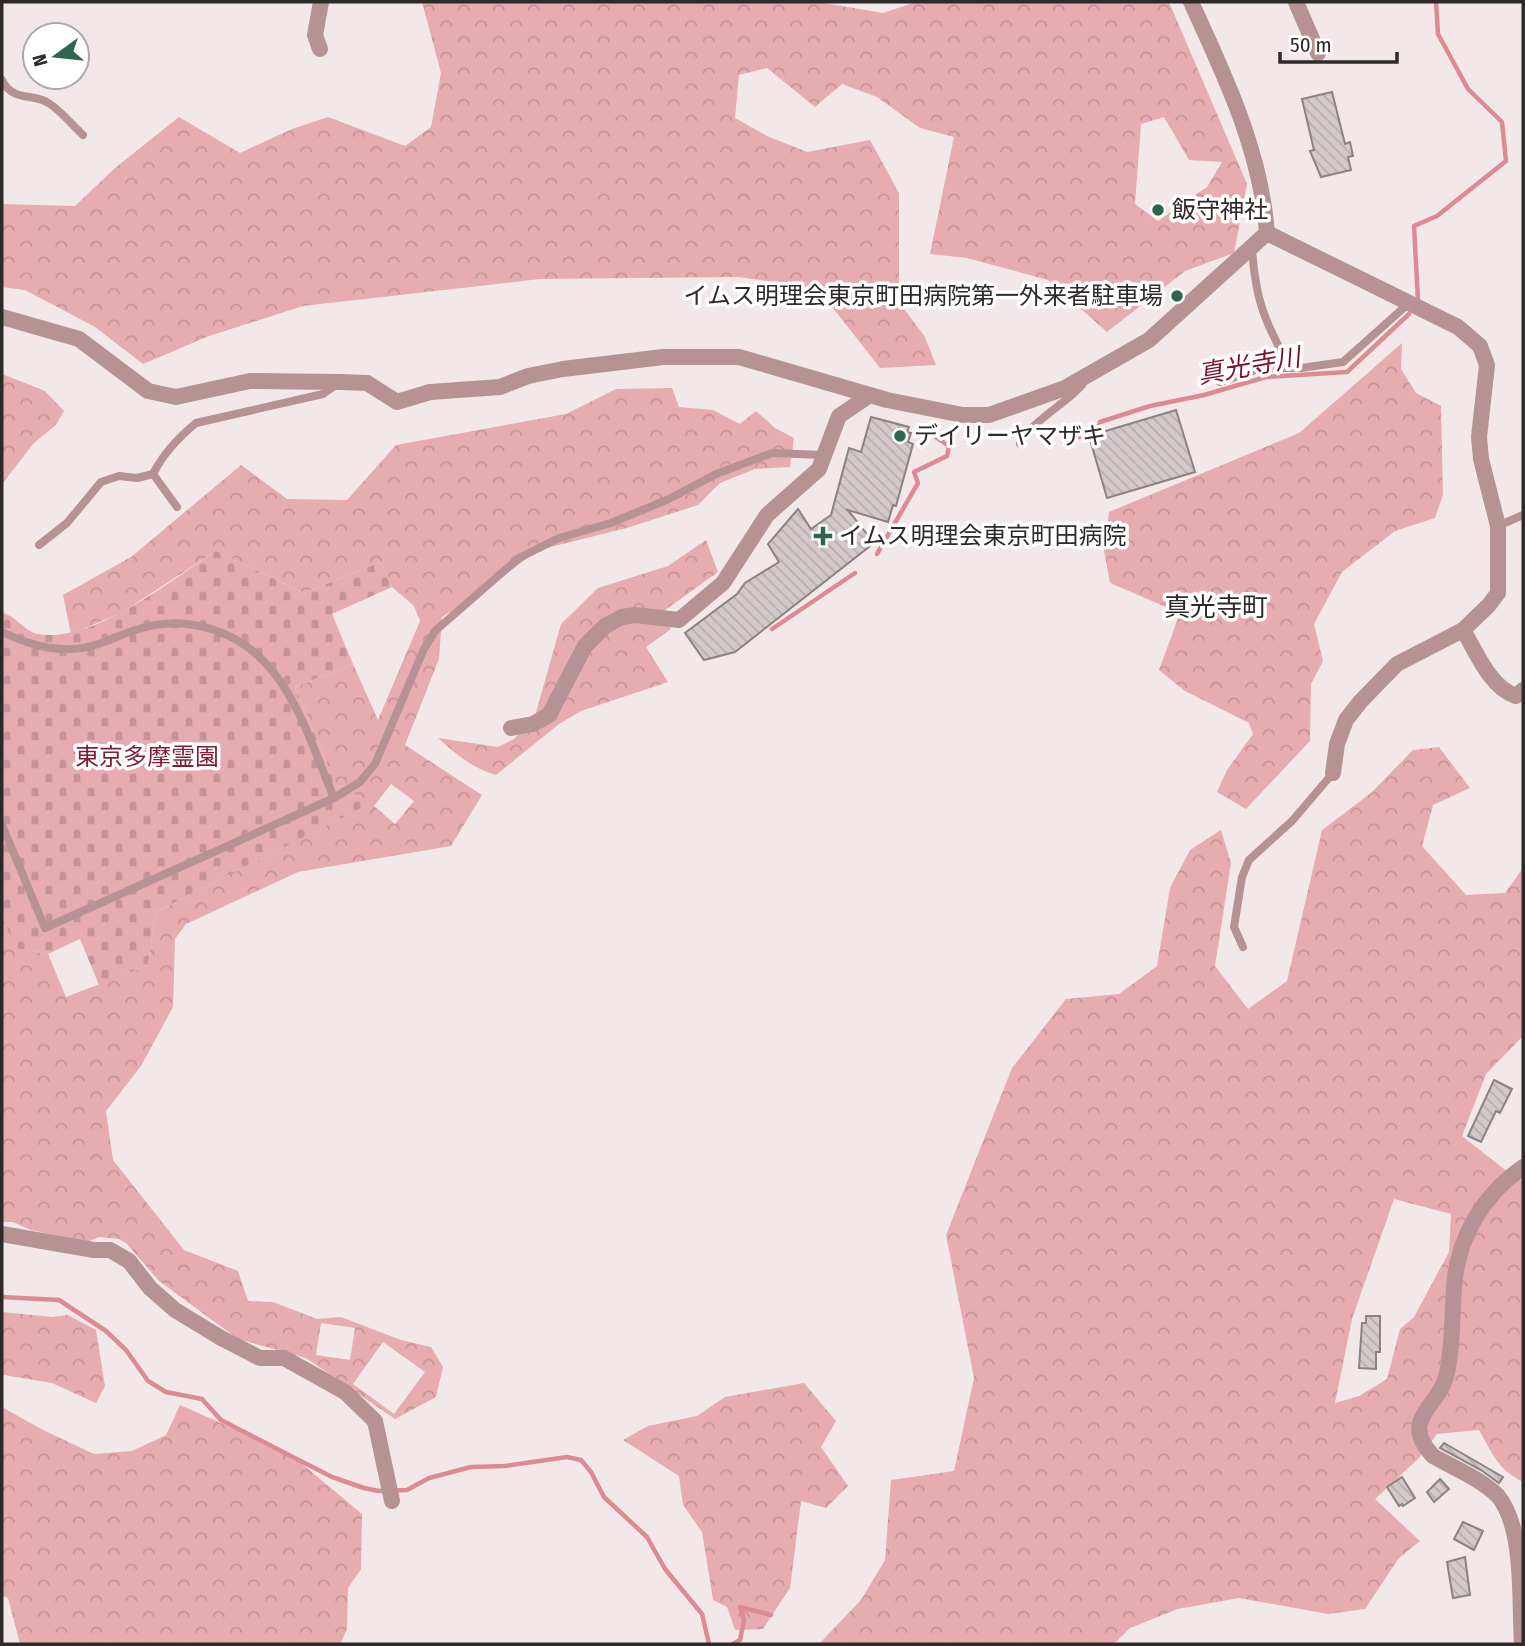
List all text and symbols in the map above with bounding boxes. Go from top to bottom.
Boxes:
north arrow [21,21,91,91]
scale bar [1280,21,1397,65]
text: 50 m [1290,32,1332,58]
text: N [27,52,53,69]
place label: 飯守神社 [1172,196,1268,224]
marker: 飯守神社 [1150,202,1166,218]
place label: イムス明理会東京町田病院第一外来者駐車場 [683,282,1163,310]
marker: イムス明理会東京町田病院第一外来者駐車場 [1169,288,1185,304]
water label: 真光寺川 [1195,341,1306,390]
place label: デイリーヤマザキ [914,422,1106,450]
marker: デイリーヤマザキ [892,428,908,444]
place label: イムス明理会東京町田病院 [839,522,1127,550]
marker: イムス明理会東京町田病院 [813,526,833,546]
district label: 真光寺町 [1164,592,1268,623]
park label: 東京多摩霊園 [75,743,219,771]

